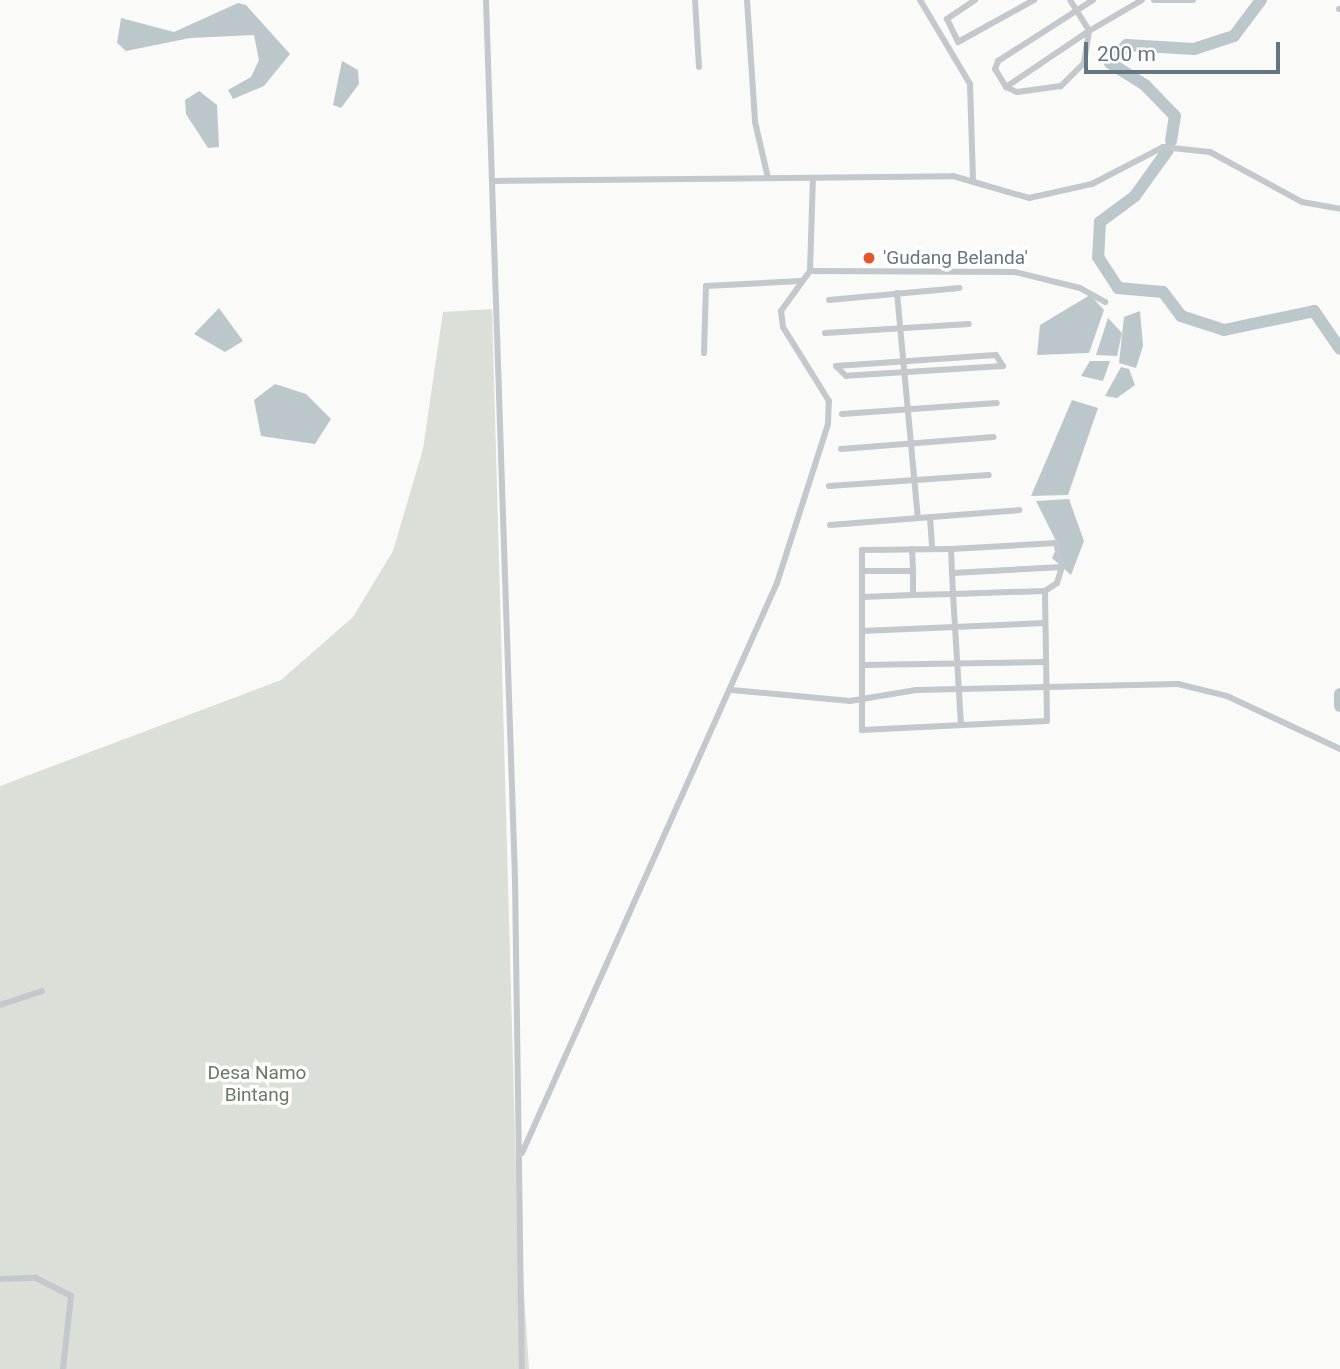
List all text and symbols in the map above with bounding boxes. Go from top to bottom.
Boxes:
scale bar [1088,28,1284,72]
text: 200 m [1097,42,1156,66]
place label: 'Gudang Belanda' [883,247,1028,269]
marker: 'Gudang Belanda' [861,250,877,266]
park label: Desa Namo Bintang [208,1062,306,1106]

